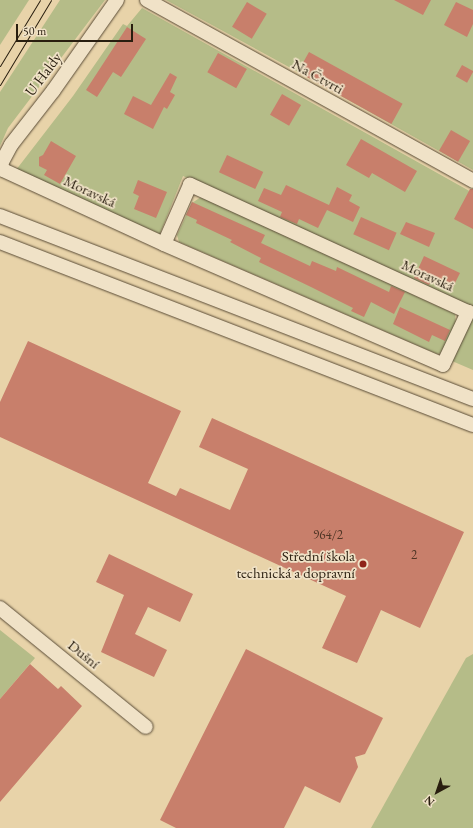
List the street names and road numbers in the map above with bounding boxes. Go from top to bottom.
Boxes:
street label: U Haldy [21,49,65,99]
street label: Na Čtvrti [289,55,347,97]
street label: Moravská [61,171,119,211]
street label: Moravská [399,255,457,295]
street label: Dušní [64,636,104,672]

